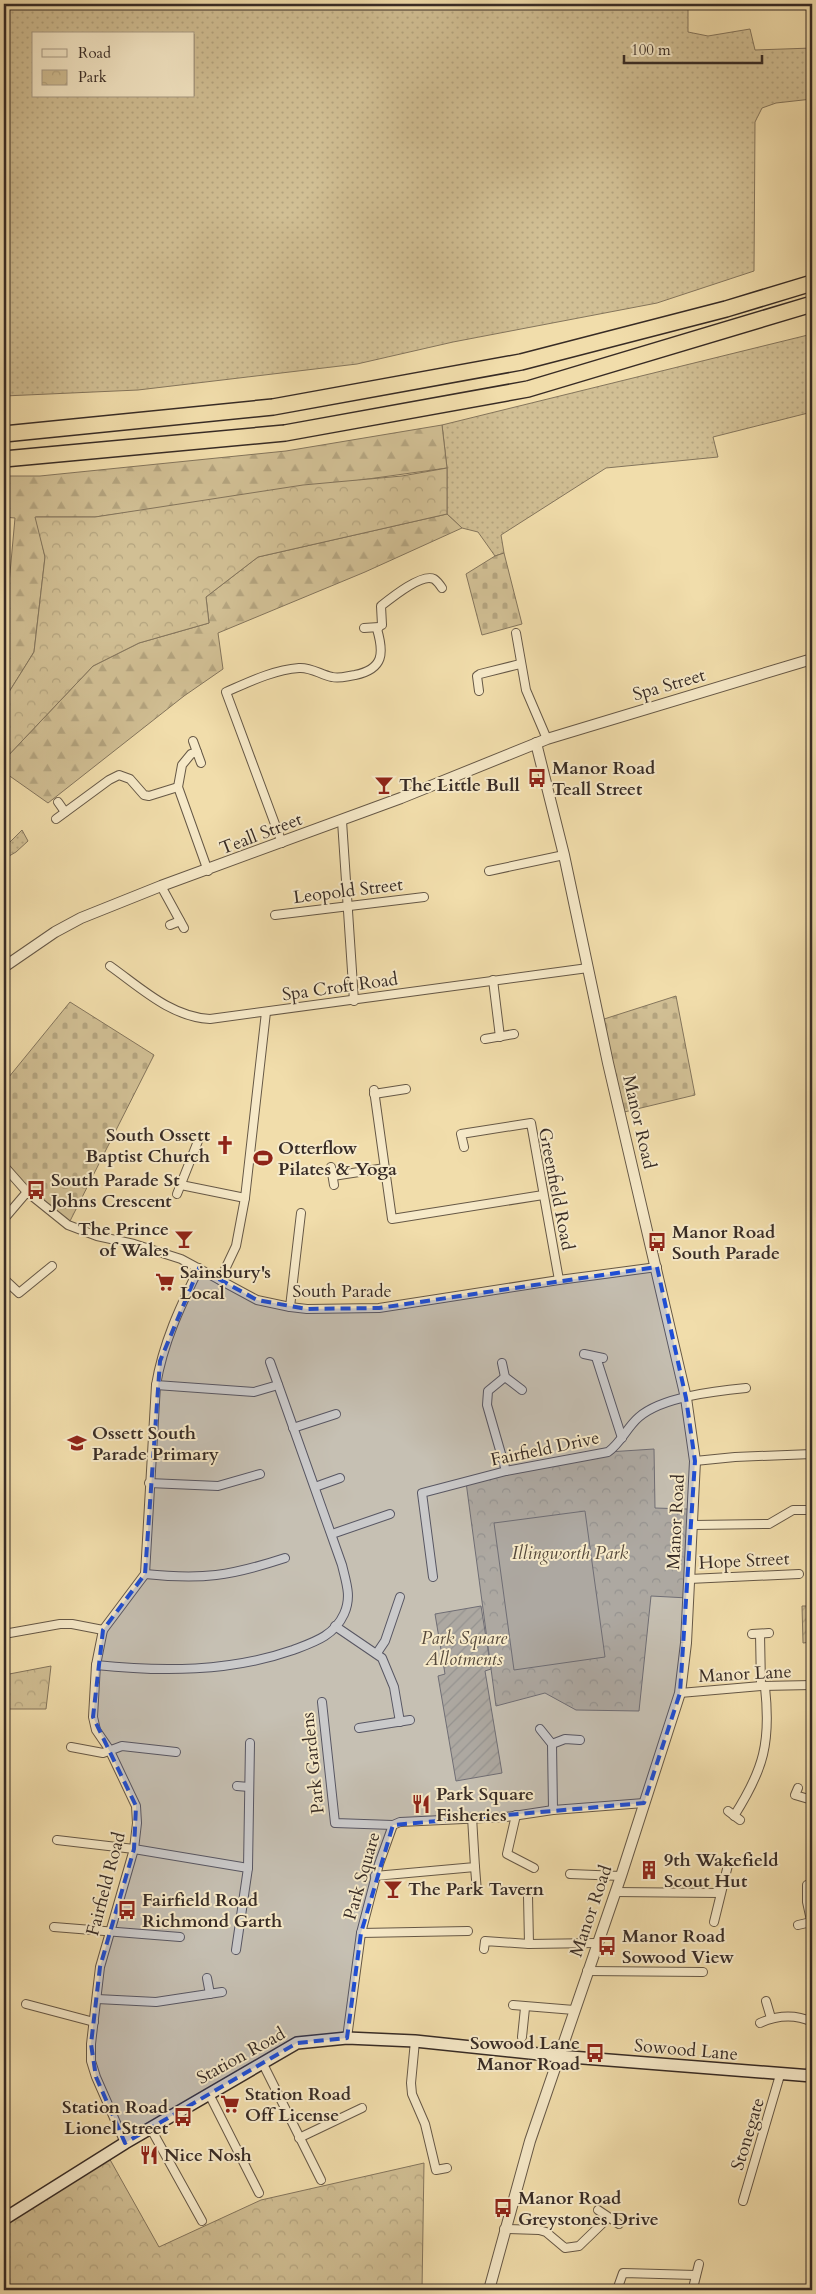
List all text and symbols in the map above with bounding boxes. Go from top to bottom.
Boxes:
legend [32,32,195,98]
scale bar [624,32,761,64]
text: 100 m [631,40,671,60]
text: Road [78,43,111,63]
text: Park [78,67,107,87]
street label: Spa Street [630,663,709,707]
place label: Manor Road Teall Street [552,756,656,802]
bus stop icon: Manor Road Teall Street [526,767,548,789]
place label: The Little Bull [399,773,520,798]
bar icon: The Little Bull [373,774,395,796]
street label: Teall Street [216,807,306,861]
street label: Leopold Street [292,872,405,910]
street label: Spa Croft Road [280,966,400,1008]
street label: Manor Road [616,1073,662,1172]
place label: South Ossett Baptist Church [85,1123,211,1169]
street label: Greenfield Road [532,1126,580,1253]
church icon: South Ossett Baptist Church [214,1134,236,1156]
place label: Otterflow Pilates & Yoga [278,1136,397,1182]
sports icon: Otterflow Pilates & Yoga [252,1147,274,1169]
place label: South Parade St Johns Crescent [48,1168,180,1214]
bus stop icon: South Parade St Johns Crescent [25,1179,47,1201]
place label: The Prince of Wales [78,1217,169,1263]
place label: Manor Road South Parade [672,1220,780,1266]
bar icon: The Prince of Wales [173,1228,195,1250]
bus stop icon: Manor Road South Parade [646,1231,668,1253]
place label: Sainsbury's Local [180,1260,271,1306]
supermarket icon: Sainsbury's Local [154,1271,176,1293]
street label: South Parade [292,1279,392,1304]
place label: Ossett South Parade Primary [92,1421,220,1467]
street label: Fairfield Drive [488,1425,602,1473]
school or university icon: Ossett South Parade Primary [66,1432,88,1454]
street label: Manor Road [661,1473,691,1570]
park label: Illingworth Park [512,1541,628,1566]
street label: Hope Street [698,1546,790,1576]
park label: Park Square Allotments [421,1626,508,1672]
street label: Manor Lane [698,1659,792,1689]
street label: Park Gardens [295,1711,331,1815]
place label: Park Square Fisheries [436,1782,534,1828]
restaurant icon: Park Square Fisheries [410,1793,432,1815]
street label: Fairfield Road [80,1829,132,1939]
street label: Park Square [338,1829,386,1923]
place label: 9th Wakefield Scout Hut [664,1848,779,1894]
building icon: 9th Wakefield Scout Hut [638,1859,660,1881]
street label: Manor Road [564,1861,619,1960]
place label: The Park Tavern [408,1877,545,1902]
bar icon: The Park Tavern [382,1878,404,1900]
place label: Fairfield Road Richmond Garth [142,1888,282,1934]
bus stop icon: Fairfield Road Richmond Garth [116,1899,138,1921]
place label: Manor Road Sowood View [622,1924,734,1970]
bus stop icon: Manor Road Sowood View [596,1935,618,1957]
street label: Station Road [192,2021,290,2091]
place label: Sowood Lane Manor Road [470,2031,581,2077]
street label: Sowood Lane [633,2033,739,2067]
bus stop icon: Sowood Lane Manor Road [584,2042,606,2064]
place label: Station Road Off License [245,2082,352,2128]
supermarket icon: Station Road Off License [219,2093,241,2115]
place label: Station Road Lionel Street [62,2095,169,2141]
street label: Stonegate [725,2095,771,2173]
bus stop icon: Station Road Lionel Street [172,2106,194,2128]
place label: Nice Nosh [164,2143,252,2168]
restaurant icon: Nice Nosh [138,2144,160,2166]
place label: Manor Road Greystones Drive [518,2186,659,2232]
bus stop icon: Manor Road Greystones Drive [492,2197,514,2219]

